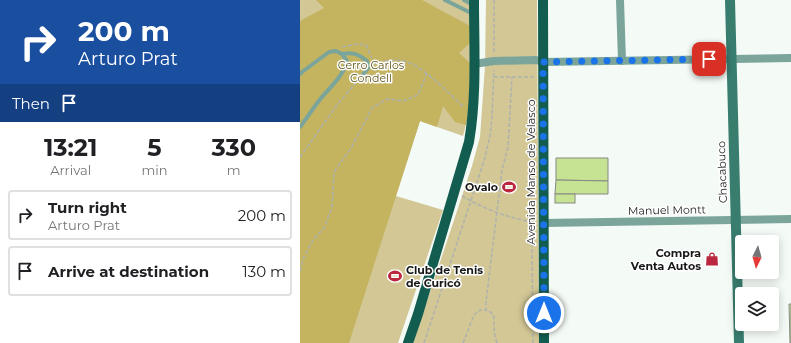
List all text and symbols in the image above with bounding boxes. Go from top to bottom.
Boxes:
text: 200 m [78,14,170,48]
icon: right [12,16,64,68]
pin [692,42,726,76]
text: Arturo Prat [78,48,178,70]
icon: arrive [698,48,720,70]
park label: Cerro Carlos Condell [338,58,405,85]
icon: arrive [58,92,80,114]
text: Then [12,94,50,113]
street label: Avenida Manso de Velasco [524,99,538,245]
text: 13:21 [44,133,97,162]
text: 5 [147,133,162,162]
text: 330 [211,133,256,162]
street label: Chacabuco [714,141,730,203]
text: Arrival [50,162,91,178]
text: min [141,162,167,178]
text: m [227,162,241,178]
sports icon: Ovalo [501,179,517,195]
place label: Ovalo [465,180,498,194]
text: Turn right [48,198,127,217]
street label: Manuel Montt [628,202,707,218]
icon: right [14,204,36,226]
text: 200 m [238,206,286,225]
text: Arturo Prat [48,217,120,233]
north arrow [735,235,779,279]
map controls [735,235,779,331]
place label: Compra Venta Autos [630,246,701,273]
shop icon: Compra Venta Autos [704,251,720,267]
icon: arrive [14,260,36,282]
text: Arrive at destination [48,262,209,281]
text: 130 m [242,262,286,281]
place label: Club de Tenis de Curicó [406,263,483,290]
sports icon: Club de Tenis de Curicó [387,268,403,284]
button: layers [735,287,779,331]
position arrow [523,292,565,334]

